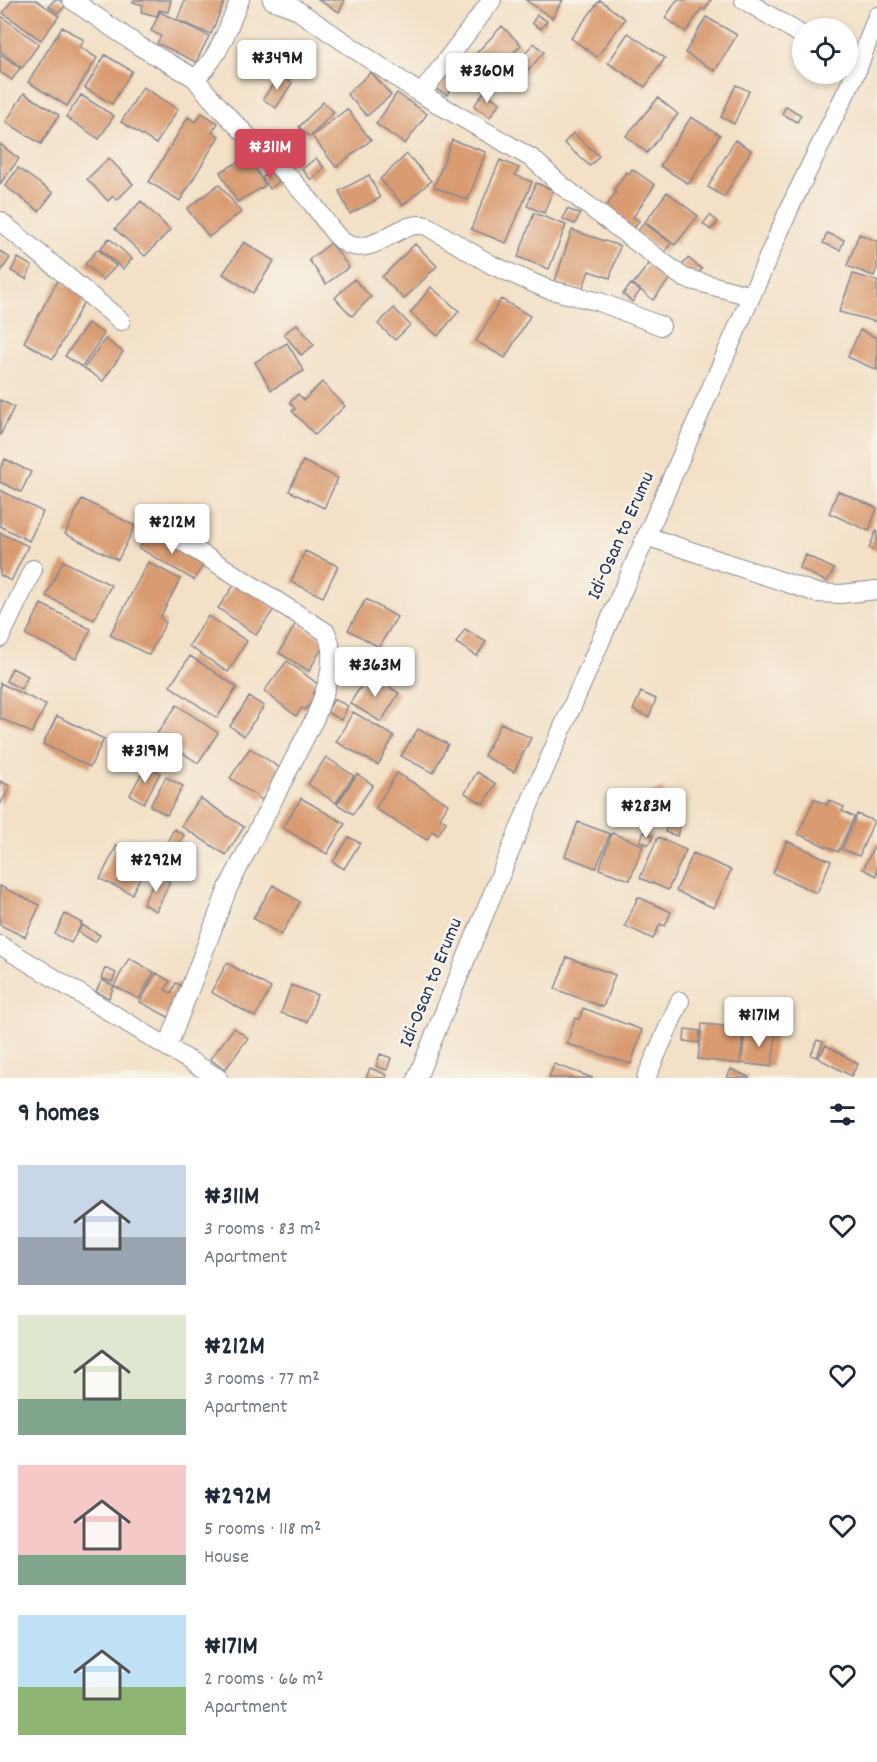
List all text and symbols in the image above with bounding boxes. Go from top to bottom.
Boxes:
map controls [792,18,858,84]
button: locate [792,18,858,84]
pin: ₦349M [235,40,319,91]
text: ₦349M [251,45,303,73]
pin: ₦360M [445,53,529,104]
text: ₦360M [460,58,514,86]
pin: ₦311M [228,129,312,180]
text: ₦311M [249,134,291,162]
street label: Idi-Osan to Erumu [581,467,663,605]
pin: ₦212M [130,504,214,555]
text: ₦212M [149,509,195,537]
pin: ₦363M [333,647,417,698]
text: ₦363M [349,652,401,680]
pin: ₦319M [103,733,187,784]
text: ₦319M [121,738,169,766]
pin: ₦283M [604,788,688,839]
text: ₦283M [621,793,671,821]
pin: ₦292M [114,842,198,893]
text: ₦292M [130,847,182,875]
street label: Idi-Osan to Erumu [393,914,471,1052]
pin: ₦171M [717,997,801,1048]
text: ₦171M [738,1002,780,1030]
text: 9 homes [18,1096,100,1133]
icon: filters [826,1098,859,1131]
text: ₦311M [204,1179,259,1216]
icon: home [66,1189,138,1261]
icon: heart [826,1209,859,1242]
text: 3 rooms · 83 m² [204,1216,321,1244]
text: Apartment [204,1244,287,1272]
text: ₦212M [204,1329,265,1366]
icon: home [66,1339,138,1411]
icon: heart [826,1359,859,1392]
text: 3 rooms · 77 m² [204,1366,320,1394]
text: Apartment [204,1394,287,1422]
text: ₦292M [204,1479,271,1516]
icon: home [66,1489,138,1561]
icon: heart [826,1509,859,1542]
text: 5 rooms · 118 m² [204,1516,321,1544]
text: House [204,1544,249,1572]
text: ₦171M [204,1629,258,1666]
icon: home [66,1639,138,1711]
icon: heart [826,1659,859,1692]
text: 2 rooms · 66 m² [204,1666,324,1694]
text: Apartment [204,1694,287,1722]

